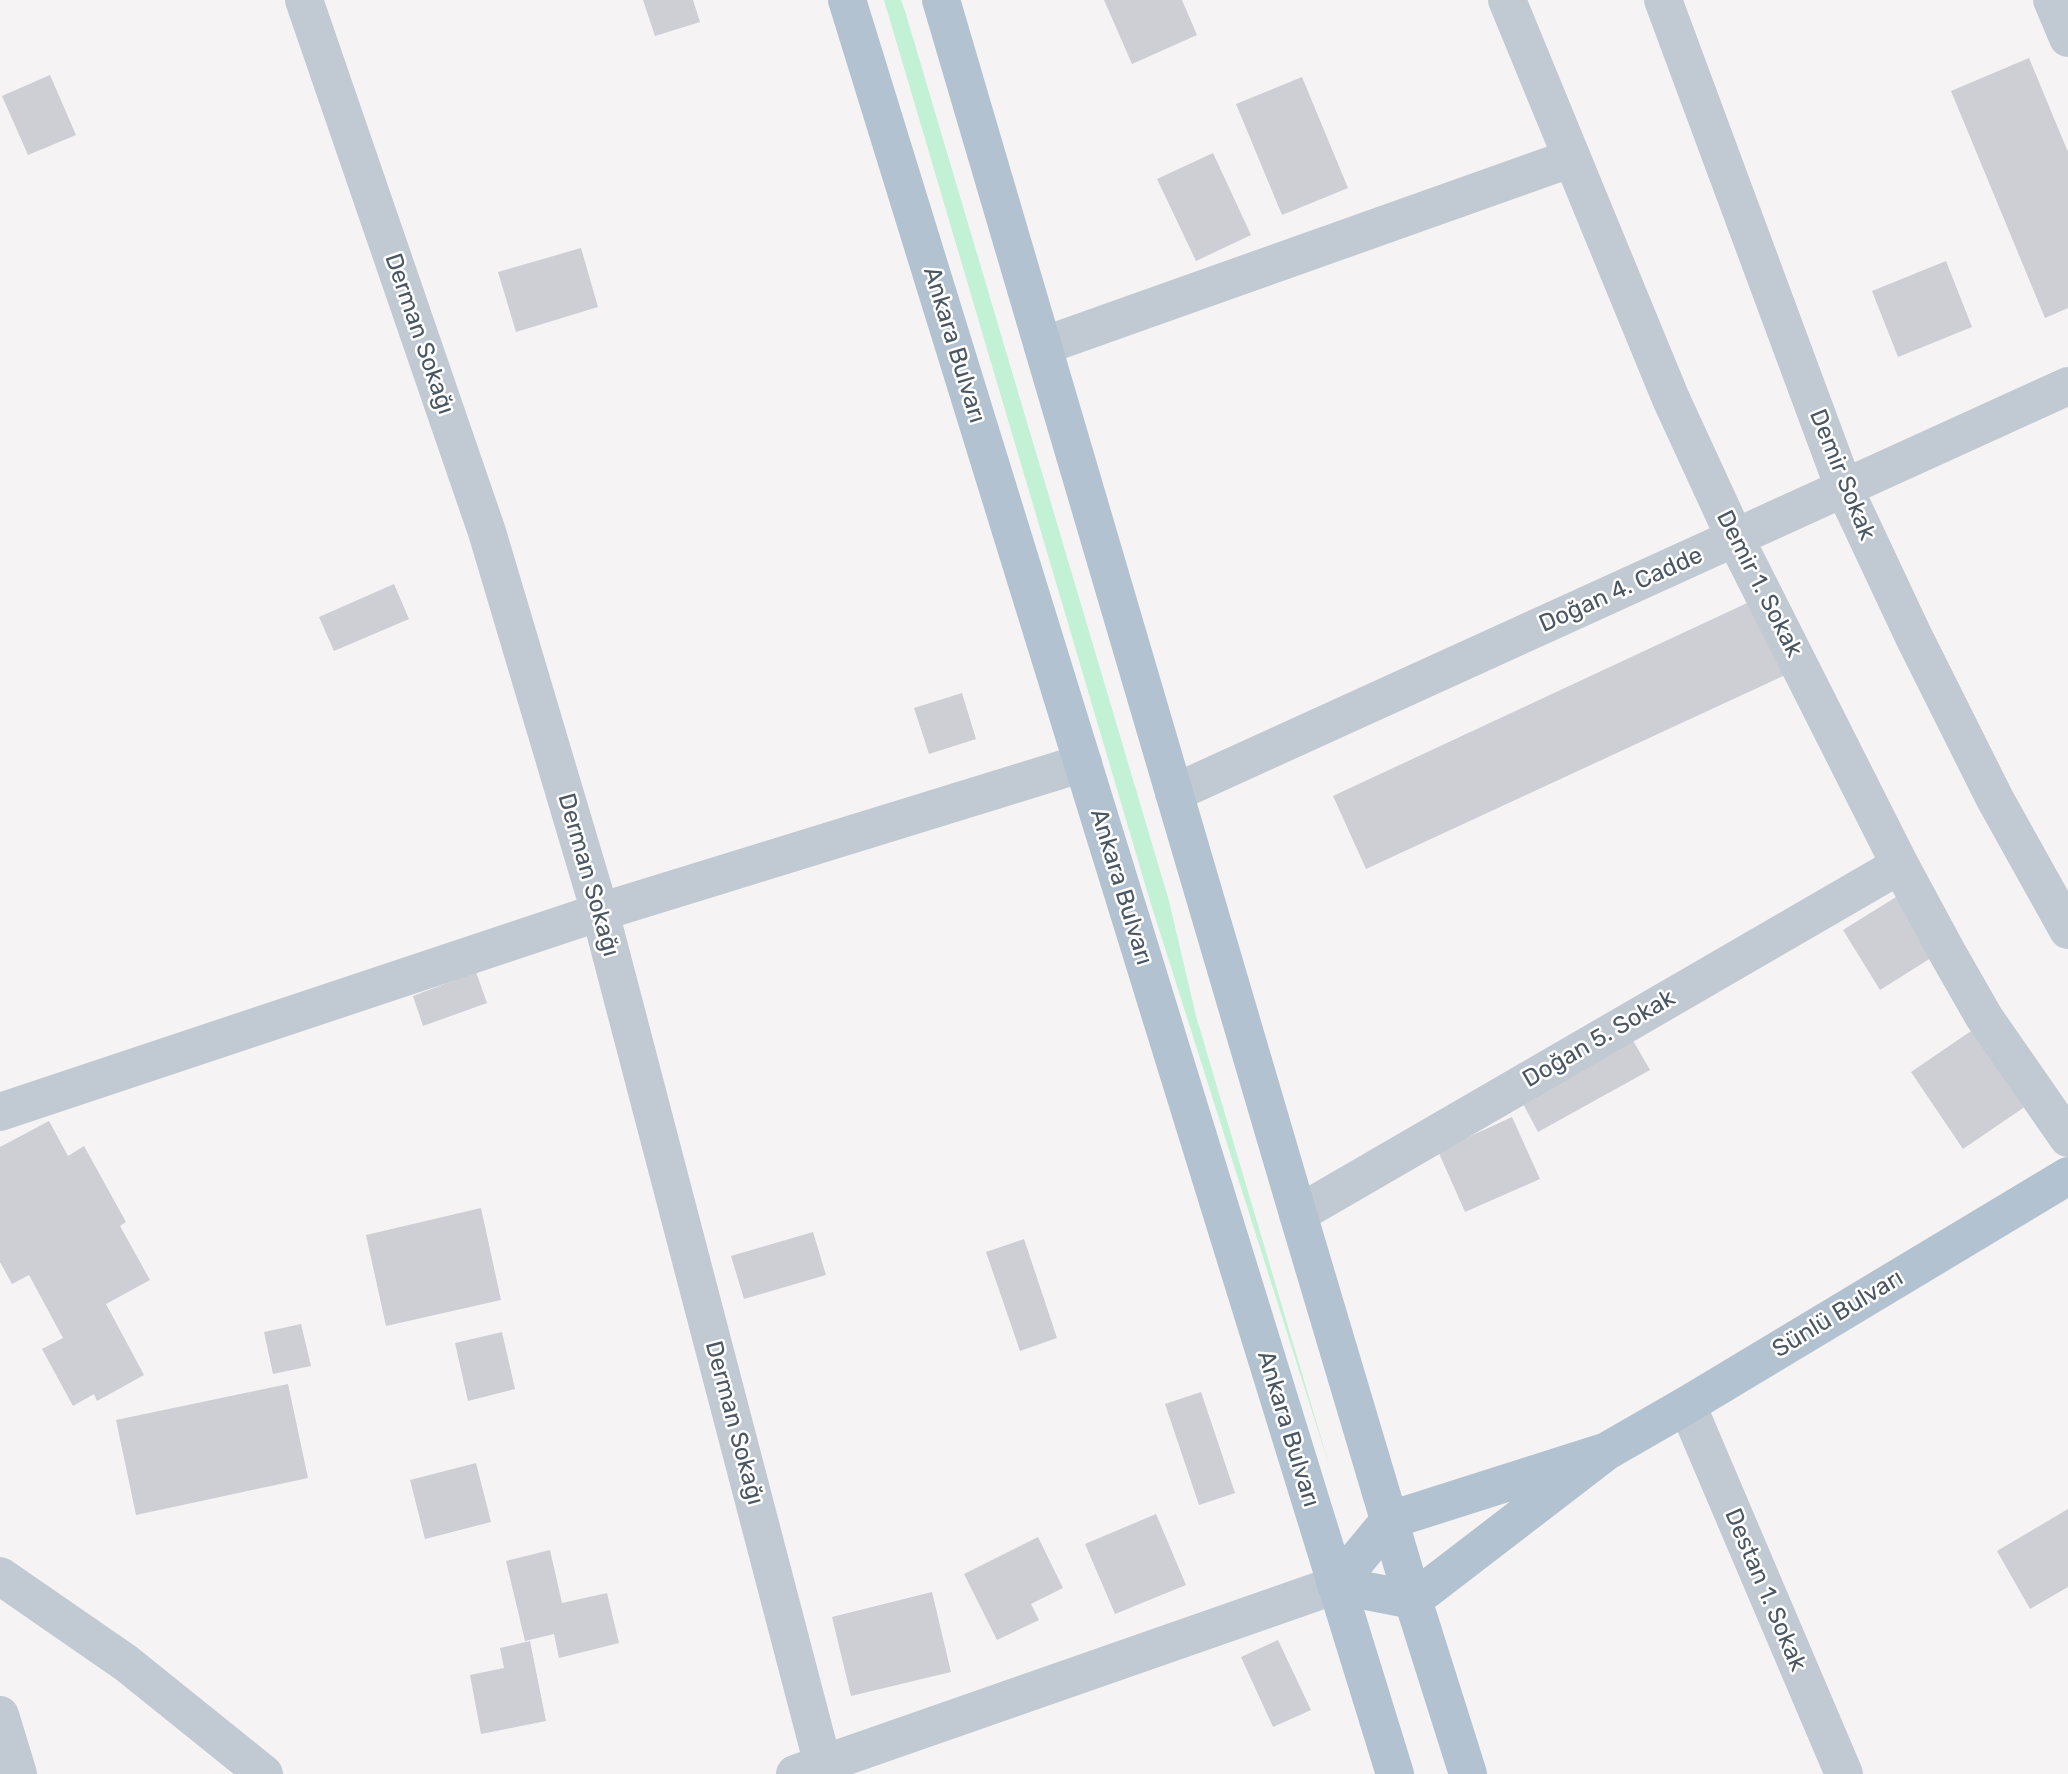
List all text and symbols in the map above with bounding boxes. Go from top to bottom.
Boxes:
street label: Derman Sokağı [378,250,460,418]
street label: Ankara Bulvarı [917,264,991,426]
street label: Demir Sokak [1803,405,1881,545]
street label: Demir 1. Sokak [1710,506,1808,662]
street label: Doğan 4. Cadde [1535,541,1707,639]
street label: Derman Sokağı [551,790,625,960]
street label: Ankara Bulvarı [1084,806,1158,968]
street label: Doğan 5. Sokak [1518,984,1680,1094]
street label: Sünlü Bulvarı [1767,1264,1909,1364]
street label: Derman Sokağı [698,1338,770,1508]
street label: Ankara Bulvarı [1251,1348,1325,1510]
street label: Destan 1. Sokak [1718,1504,1812,1676]

